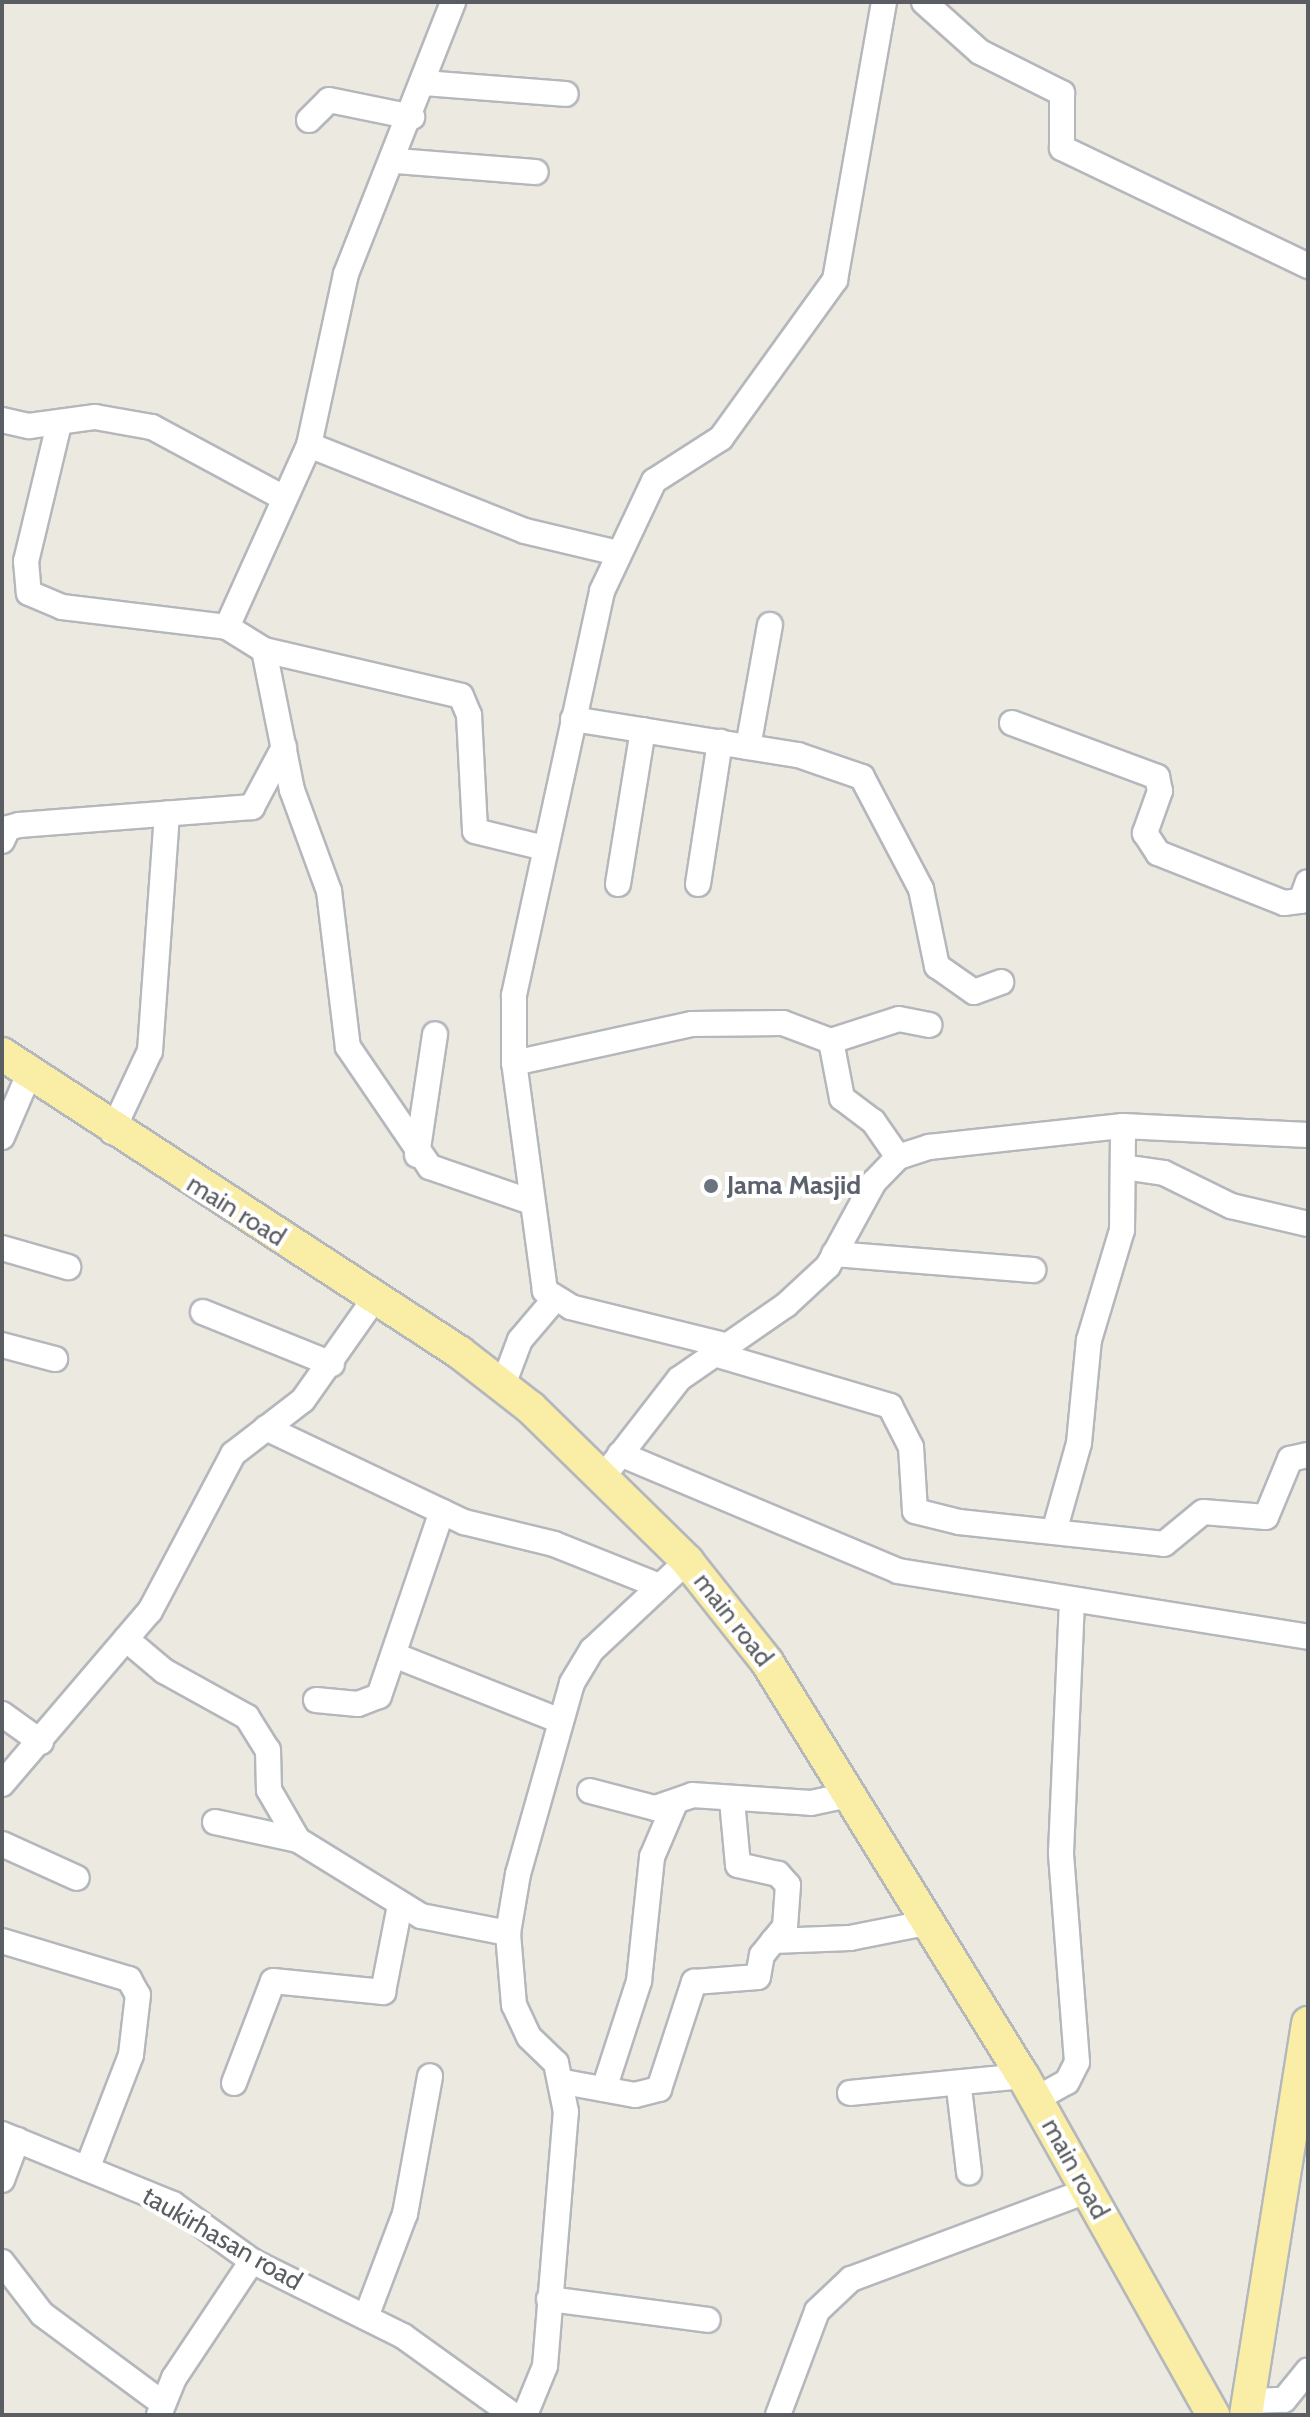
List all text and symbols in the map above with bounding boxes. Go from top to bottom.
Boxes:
street label: main road [181,1169,291,1253]
place label: Jama Masjid [727,1170,861,1202]
marker: Jama Masjid [702,1177,720,1195]
street label: main road [687,1567,779,1673]
street label: main road [1035,2113,1115,2225]
street label: taukirhasan road [136,2181,308,2297]

